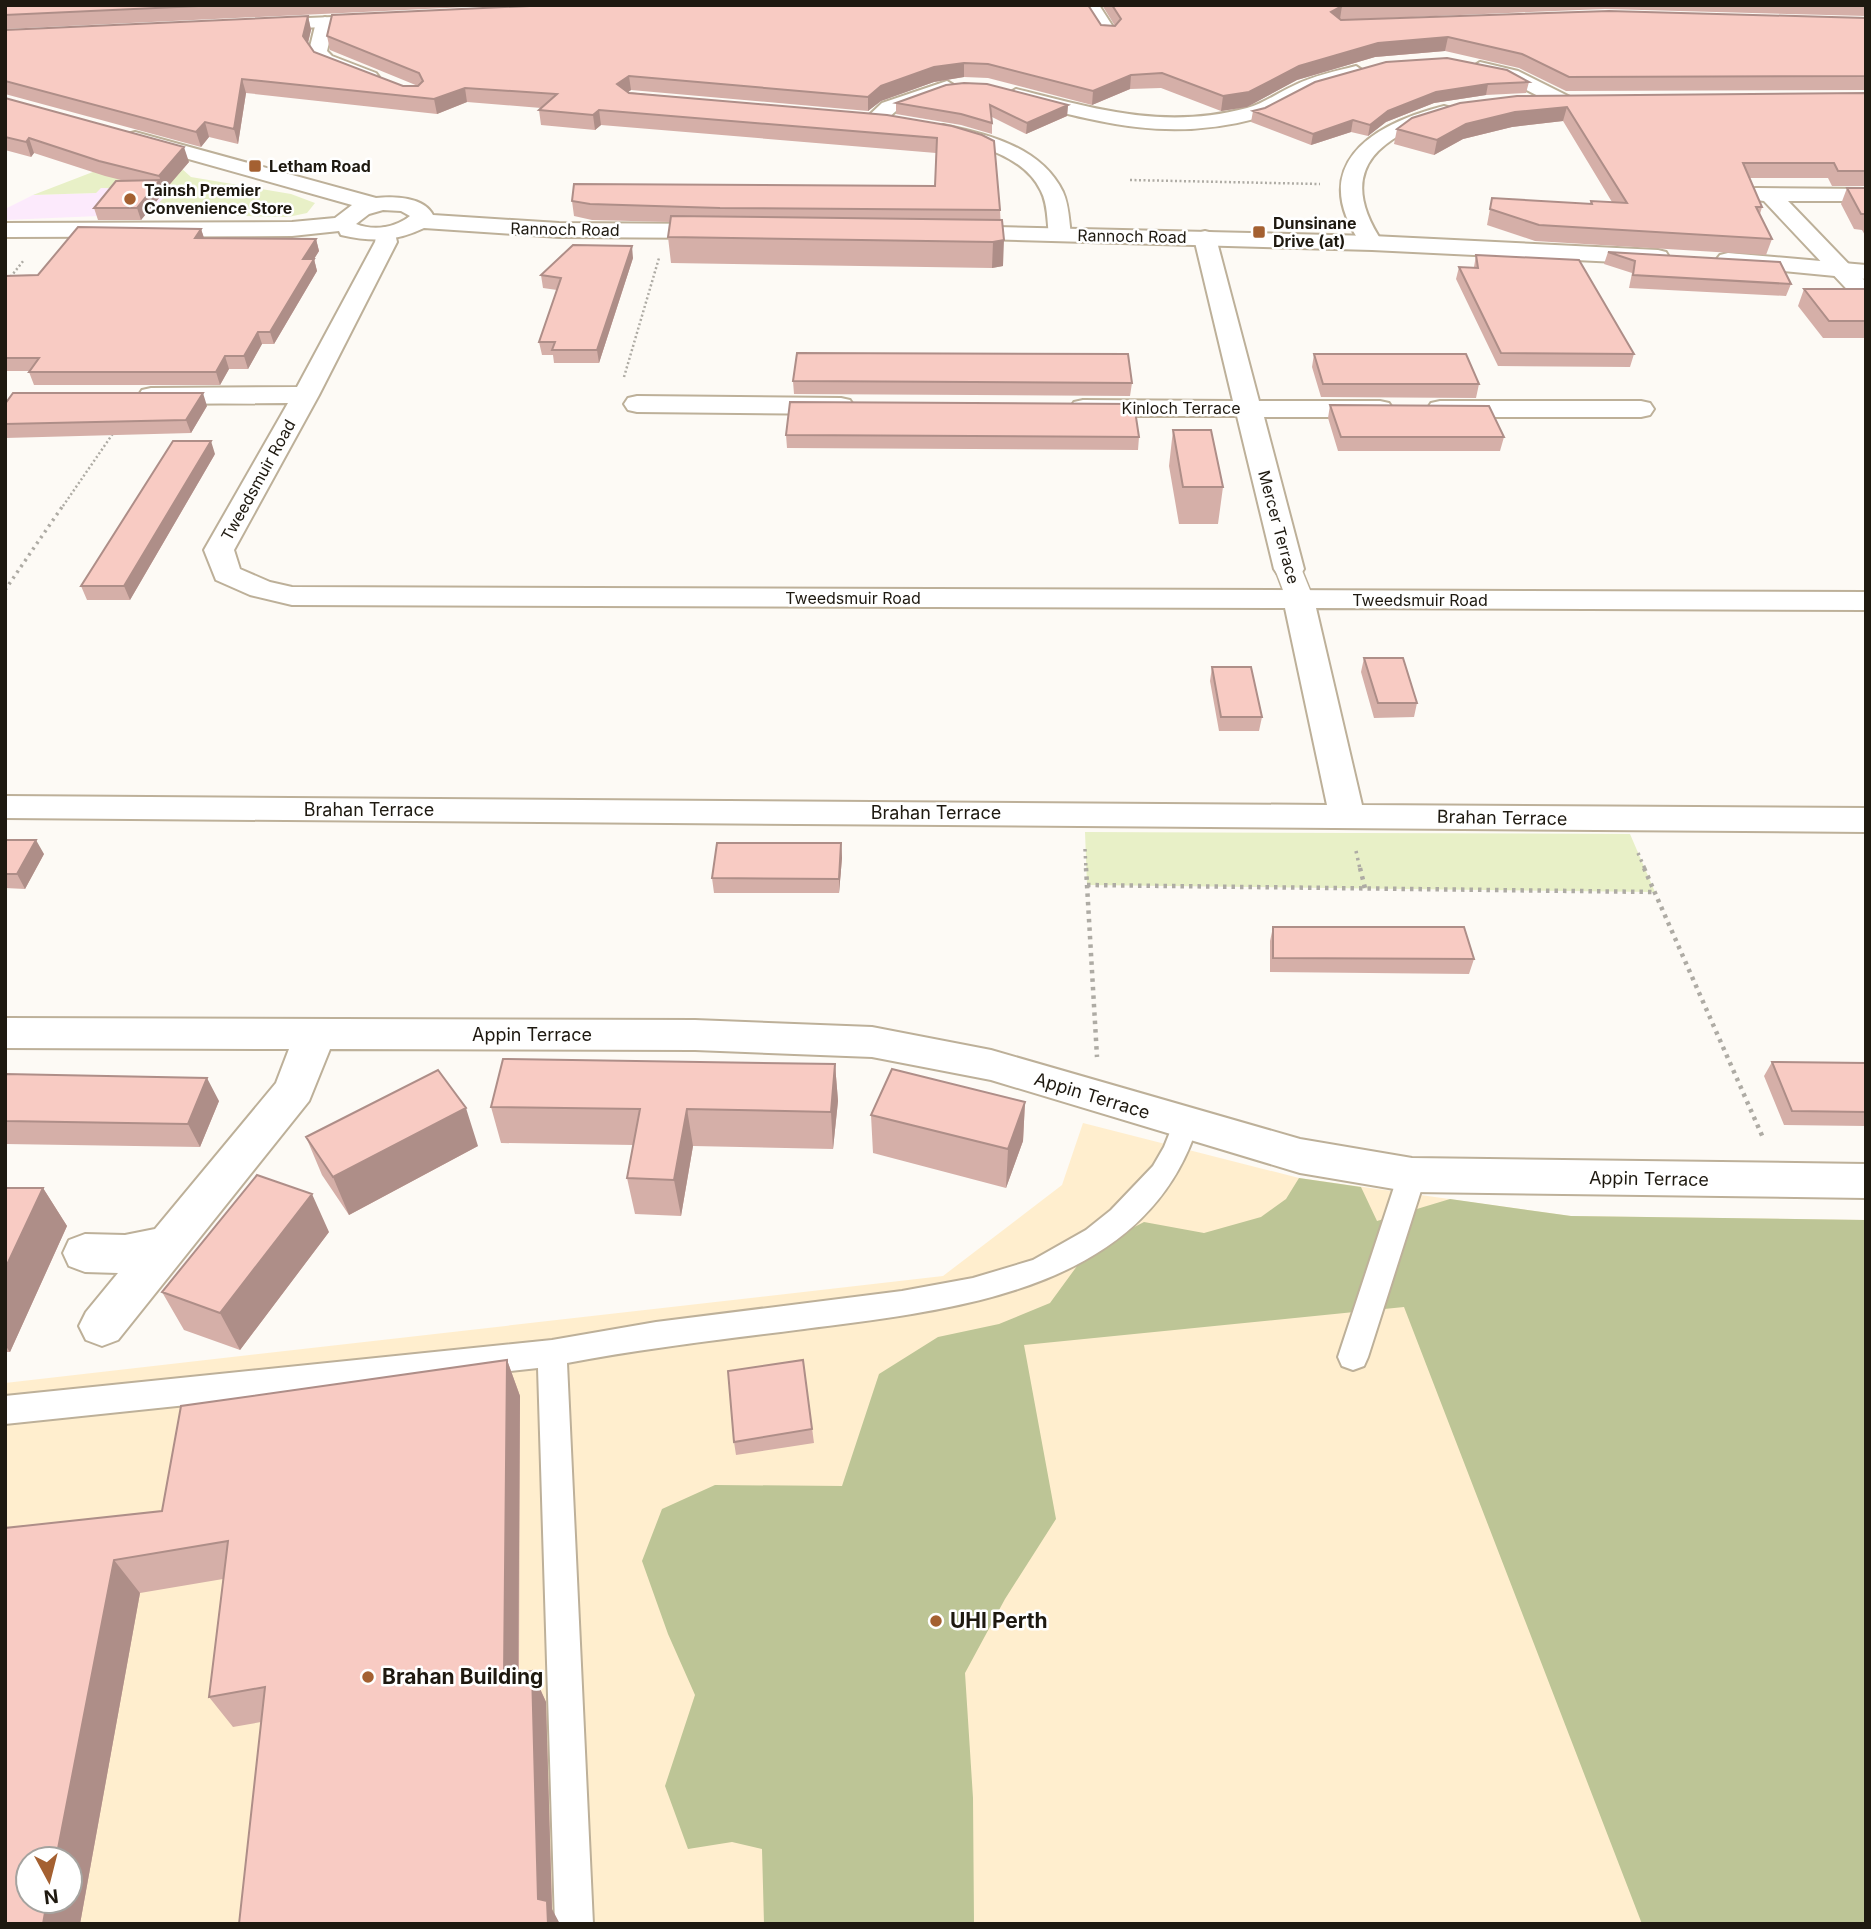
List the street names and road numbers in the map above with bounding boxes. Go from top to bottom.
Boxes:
street label: Rannoch Road [510,218,620,240]
street label: Rannoch Road [1077,225,1187,247]
street label: Kinloch Terrace [1121,398,1241,418]
street label: Tweedsmuir Road [216,416,300,544]
street label: Mercer Terrace [1254,468,1304,586]
street label: Tweedsmuir Road [785,588,921,608]
street label: Tweedsmuir Road [1352,590,1488,610]
street label: Brahan Terrace [304,799,434,820]
street label: Brahan Terrace [871,802,1001,823]
street label: Brahan Terrace [1437,806,1567,829]
street label: Appin Terrace [472,1024,592,1045]
street label: Appin Terrace [1032,1068,1153,1123]
street label: Appin Terrace [1589,1167,1709,1190]

